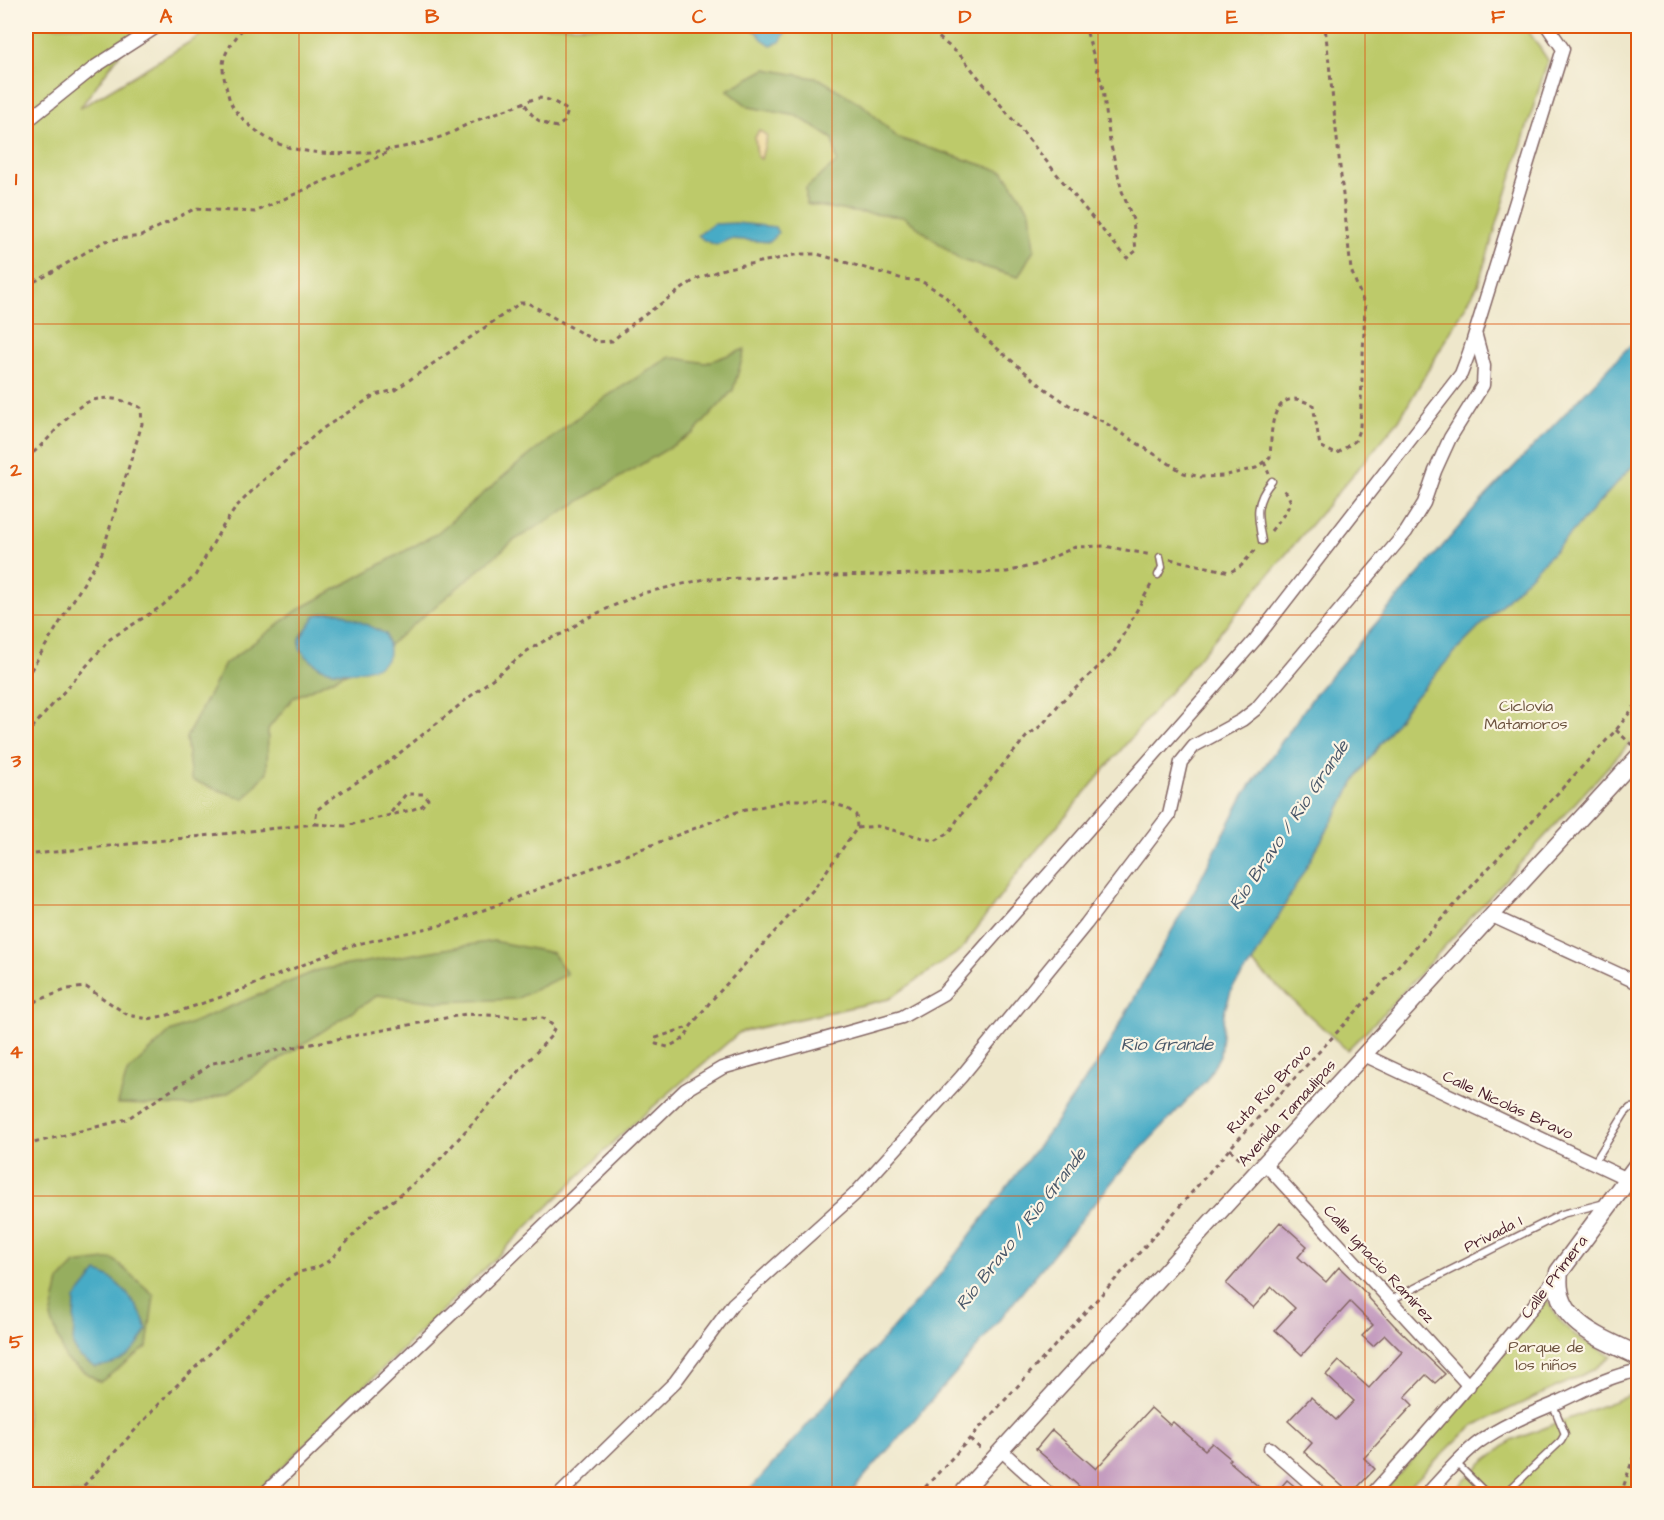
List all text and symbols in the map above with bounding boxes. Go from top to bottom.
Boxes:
text: A [160,3,173,31]
text: B [425,3,440,31]
text: C [692,3,707,31]
text: D [959,3,972,31]
text: E [1226,3,1238,31]
text: F [1491,3,1506,31]
text: 1 [15,165,18,193]
text: 2 [9,456,22,484]
park label: Ciclovía Matamoros [1484,695,1568,735]
water label: Río Bravo / Rio Grande [1223,734,1356,915]
text: 3 [10,747,22,775]
water label: Rio Grande [1121,1032,1214,1057]
text: 4 [9,1038,23,1066]
street label: Ruta Rio Bravo [1222,1039,1316,1139]
street label: Avenida Tamaulipas [1233,1055,1341,1171]
street label: Calle Nicolás Bravo [1439,1065,1577,1145]
water label: Río Bravo / Rio Grande [950,1142,1093,1315]
street label: Calle Ignacio Ramírez [1318,1200,1440,1329]
street label: Privada 1 [1460,1210,1526,1258]
street label: Calle Primera [1515,1231,1593,1323]
text: 5 [9,1328,24,1356]
park label: Parque de los niños [1508,1336,1584,1376]

